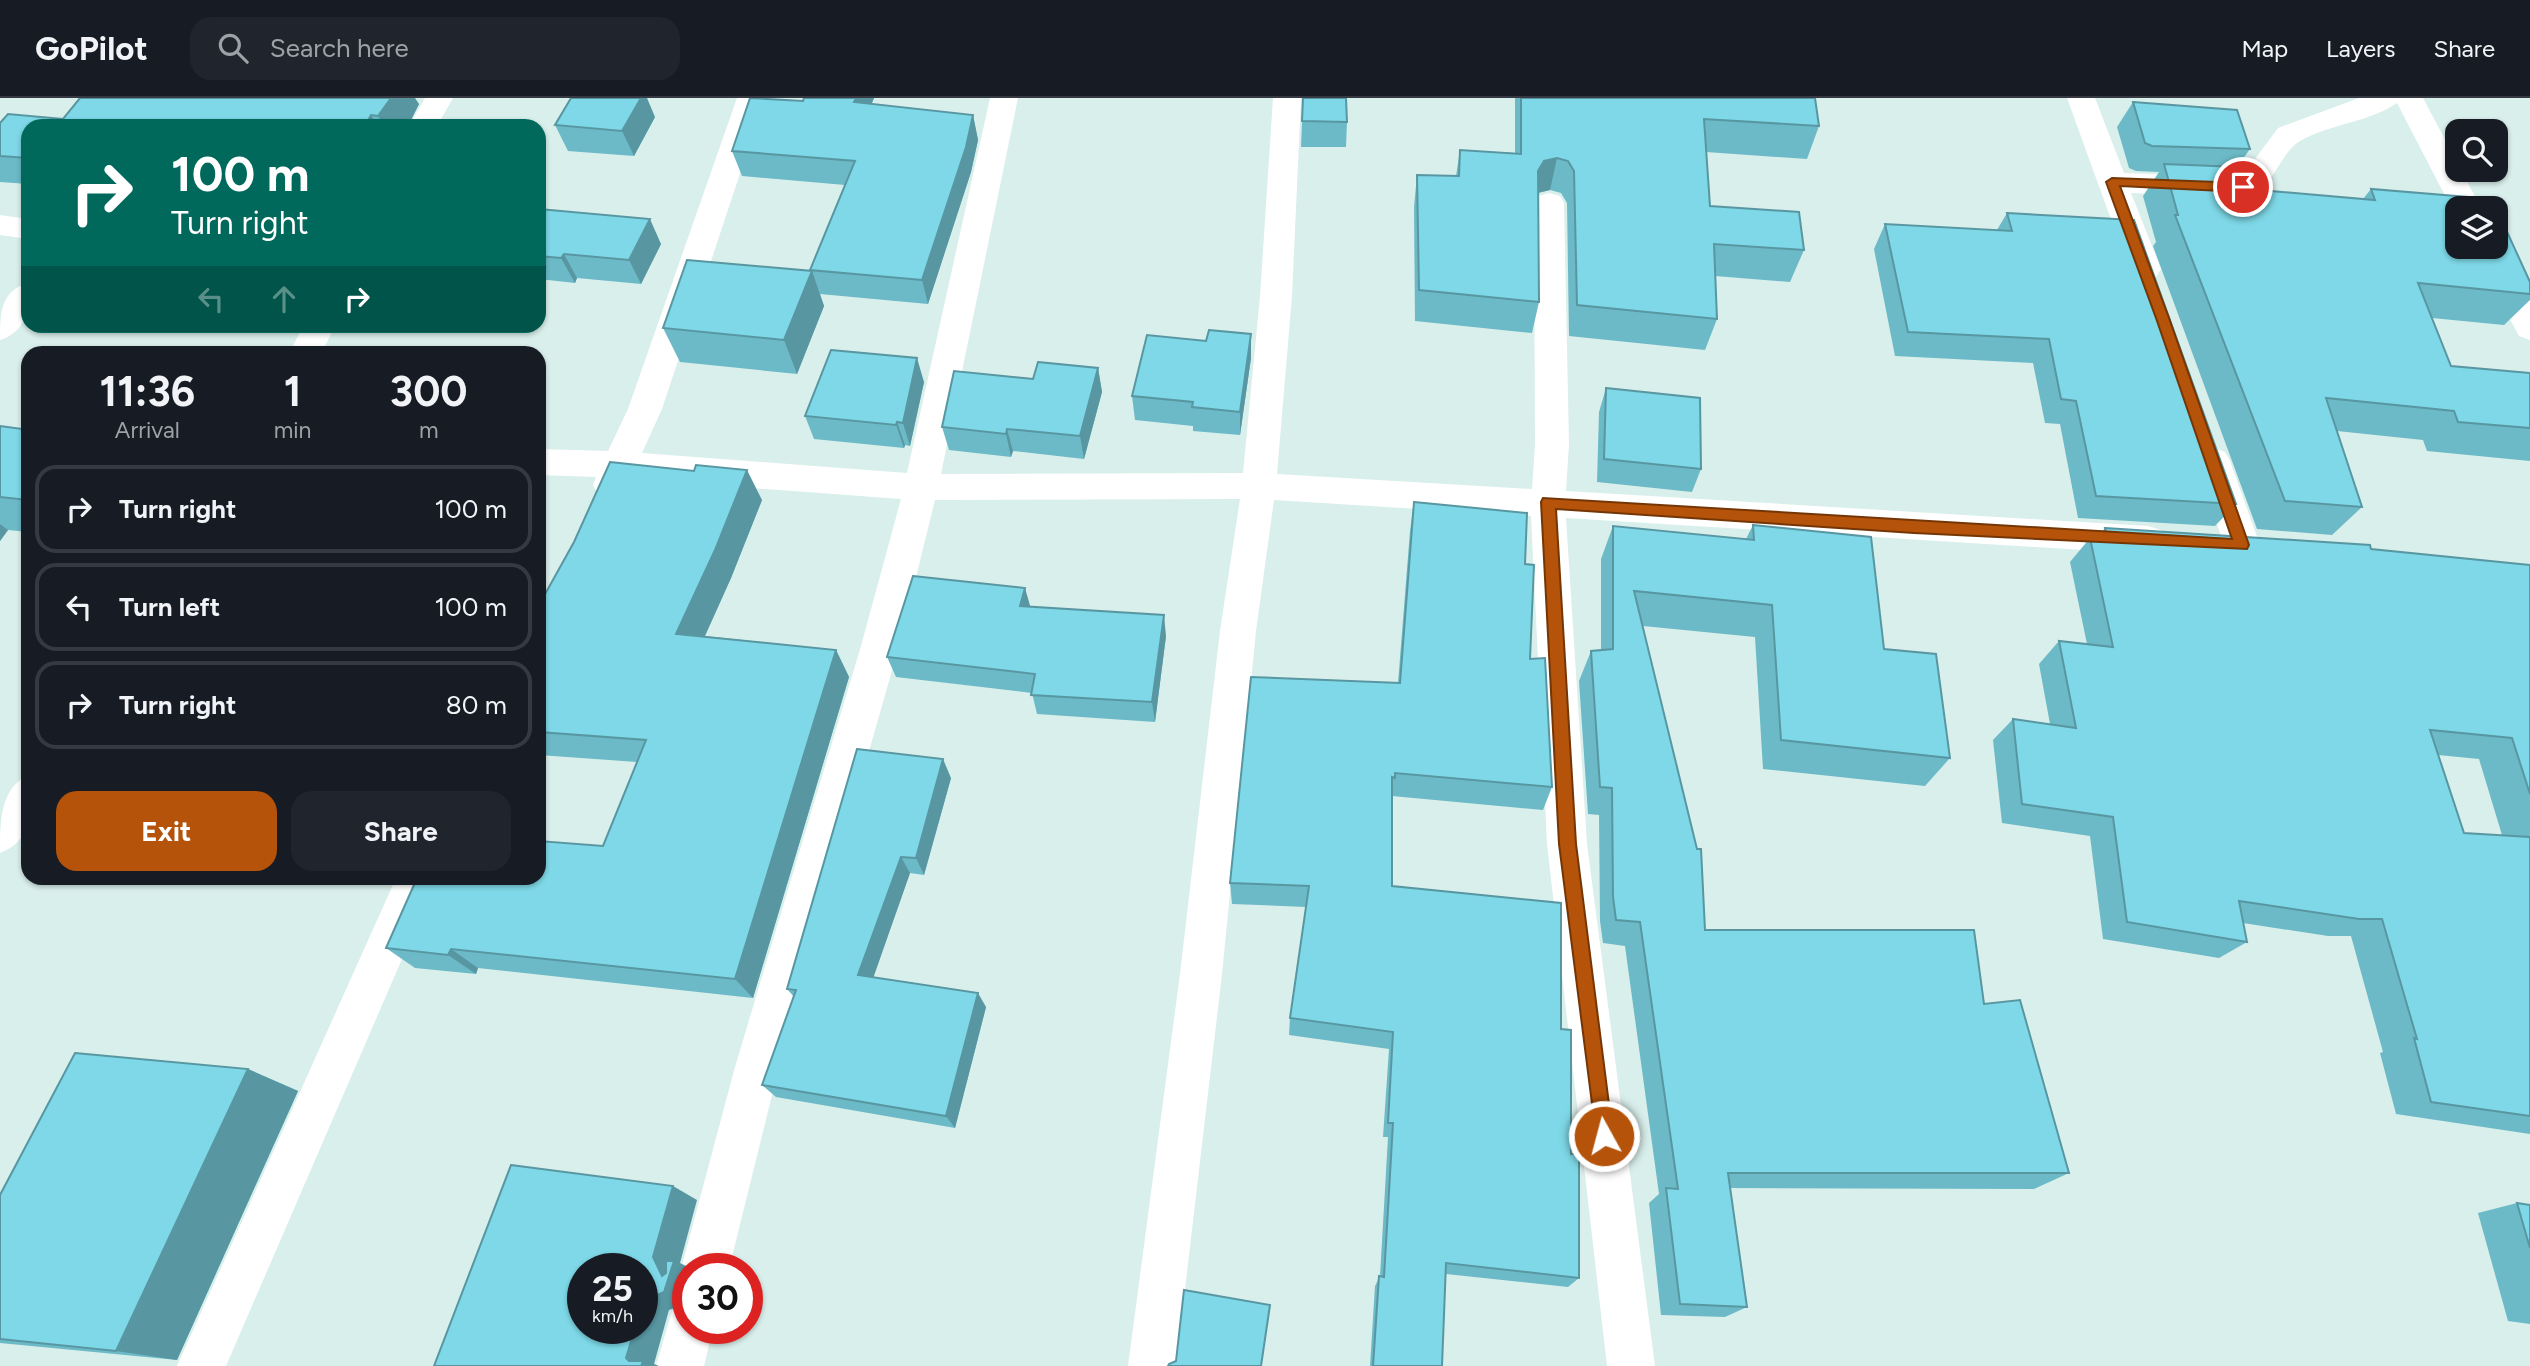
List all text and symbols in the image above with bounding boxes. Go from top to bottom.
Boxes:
search box [190,17,680,80]
text: GoPilot [35,29,148,68]
icon: search [214,29,252,67]
text: Search here [270,32,409,64]
text: Map [2241,34,2288,63]
text: Layers [2326,34,2395,63]
text: Share [2433,34,2495,63]
map controls [2445,119,2508,259]
button: search [2445,119,2508,182]
text: 100 m [171,144,310,203]
icon: right [56,147,147,238]
pin [2213,157,2273,217]
icon: arrive [2224,168,2262,206]
button: layers [2445,196,2508,259]
text: Turn right [171,204,309,242]
icon: left [192,280,230,318]
icon: ahead [265,280,303,318]
icon: right [338,280,376,318]
text: 11:36 [99,366,195,417]
text: 1 [284,366,301,417]
text: 300 [390,366,468,417]
text: Arrival [115,416,180,444]
text: min [274,416,311,444]
text: m [419,416,438,444]
icon: right [60,490,98,528]
text: Turn right [119,493,236,525]
text: 100 m [434,493,507,525]
icon: left [60,588,98,626]
text: Turn left [119,591,220,623]
text: 100 m [434,591,507,623]
icon: right [60,686,98,724]
text: Turn right [119,689,236,721]
text: 80 m [446,689,507,721]
button: Exit [56,791,277,871]
button: Share [291,791,511,871]
position arrow [1567,1099,1641,1173]
speed limit sign: 30 [672,1253,763,1344]
text: 25 [592,1268,633,1310]
text: km/h [592,1305,633,1327]

